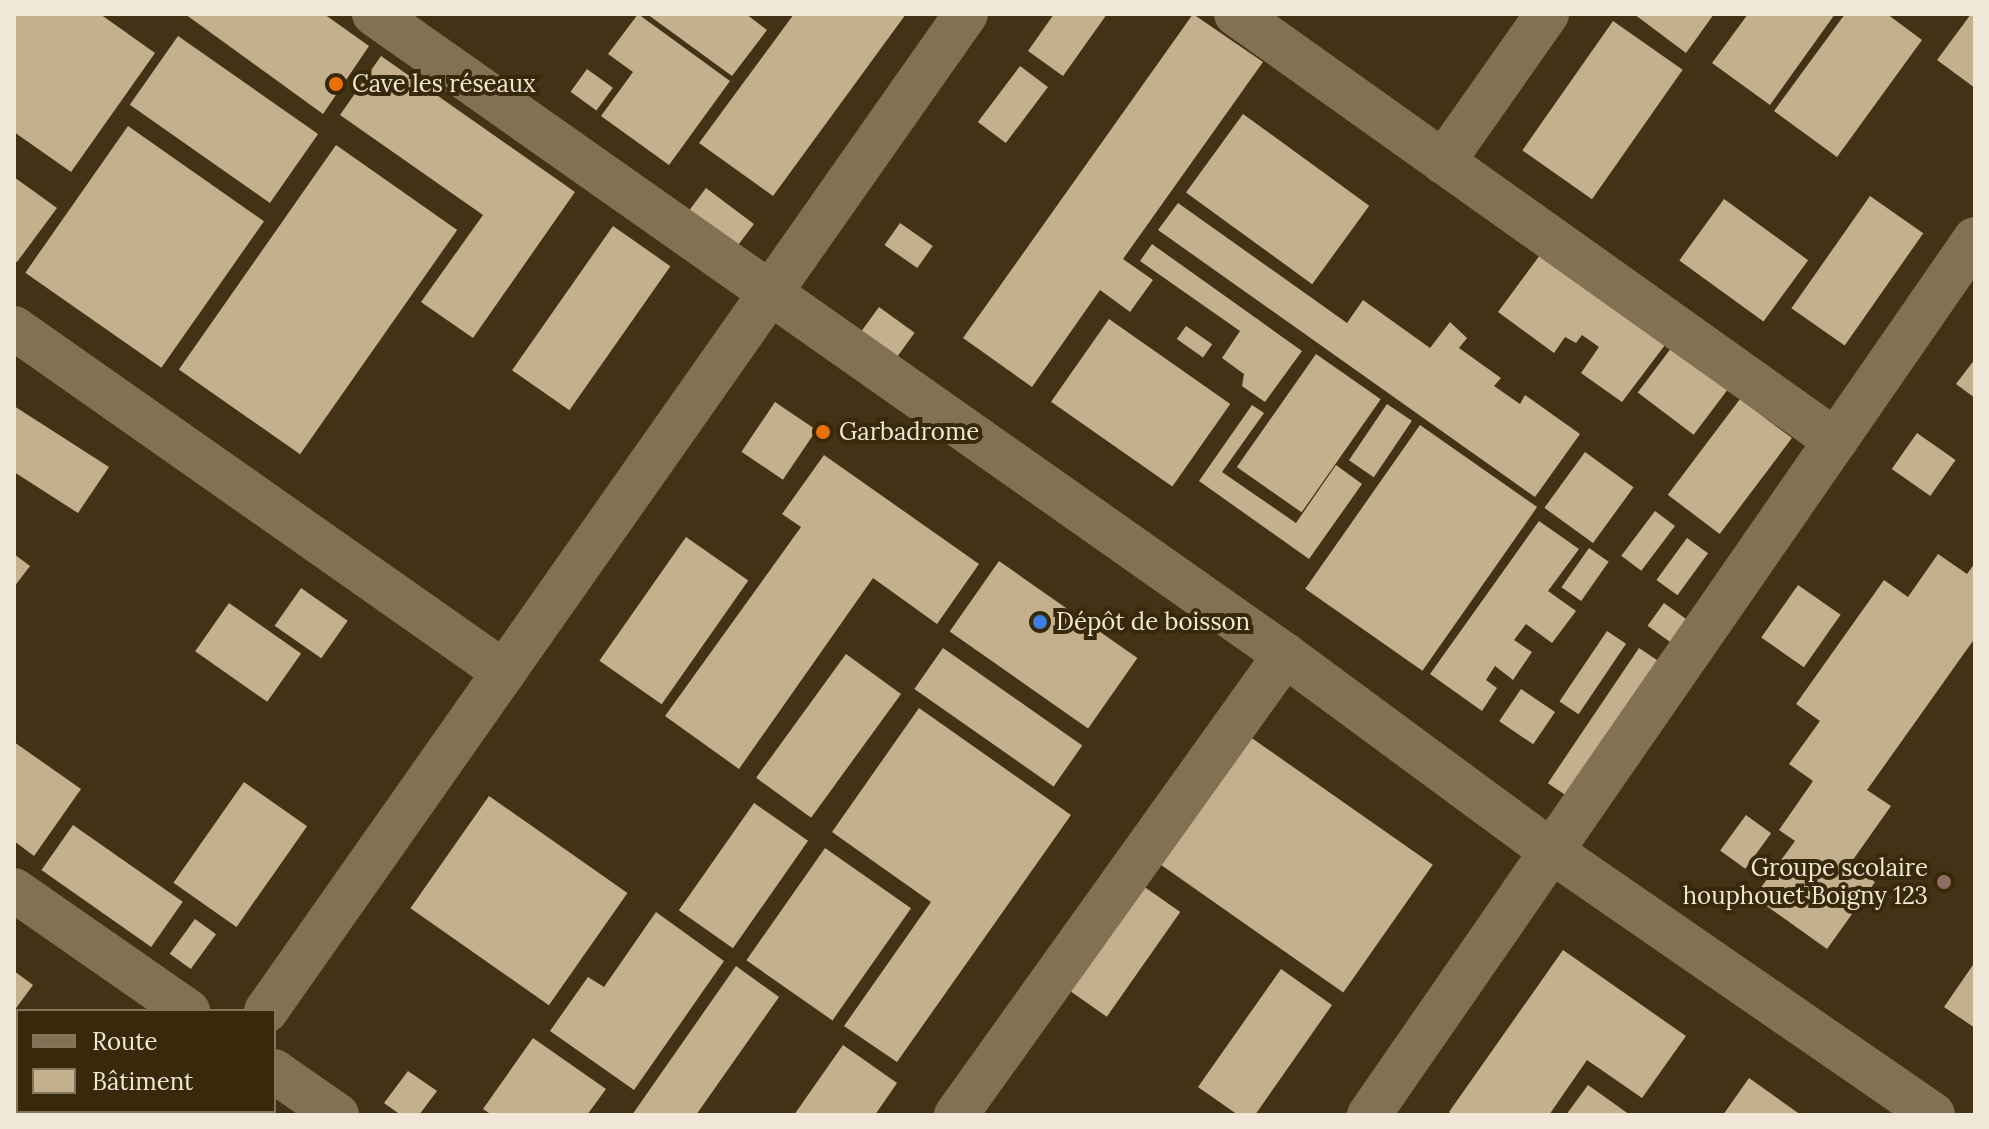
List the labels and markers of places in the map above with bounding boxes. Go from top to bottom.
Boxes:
place label: Cave les réseaux [352,70,536,98]
marker: Cave les réseaux [327,75,345,93]
place label: Garbadrome [839,418,979,446]
marker: Garbadrome [814,423,832,441]
place label: Dépôt de boisson [1056,608,1250,636]
marker: Dépôt de boisson [1031,613,1049,631]
place label: Groupe scolaire houphouet Boigny 123 [1683,854,1928,910]
marker: Groupe scolaire houphouet Boigny 123 [1935,873,1953,891]

